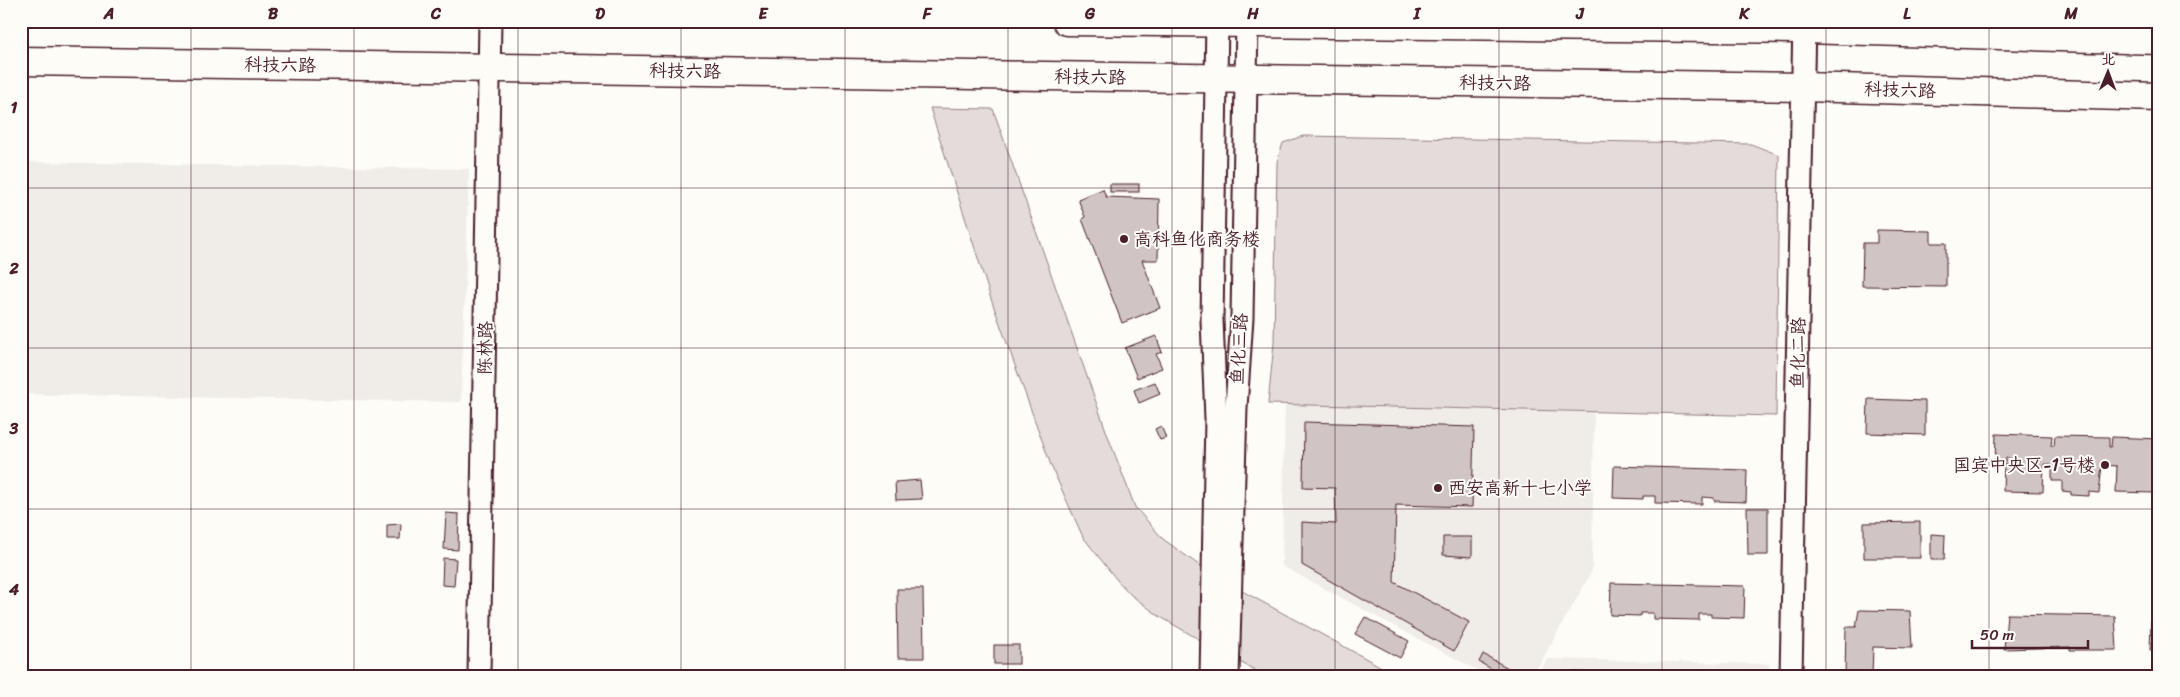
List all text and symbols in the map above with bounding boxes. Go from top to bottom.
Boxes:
text: A [103,0,114,28]
text: B [268,0,279,28]
text: C [430,0,442,28]
text: D [595,0,605,28]
text: E [759,0,769,28]
text: F [922,0,933,28]
text: G [1084,0,1096,28]
text: H [1246,0,1259,28]
text: I [1413,0,1422,28]
text: J [1575,0,1585,28]
text: K [1738,0,1750,28]
text: L [1903,0,1911,28]
text: M [2063,0,2078,28]
text: 北 [2101,47,2115,72]
street label: 科技六路 [244,48,316,82]
north arrow [2082,48,2132,98]
street label: 科技六路 [649,54,721,88]
street label: 科技六路 [1054,60,1126,94]
street label: 科技六路 [1459,66,1531,100]
street label: 科技六路 [1863,73,1937,107]
text: 1 [11,93,18,122]
place label: 高科鱼化商务楼 [1134,223,1260,255]
marker: 高科鱼化商务楼 [1118,233,1130,245]
text: 2 [8,254,19,283]
street label: 鱼化三路 [1221,312,1257,386]
street label: 鱼化二路 [1781,317,1815,389]
street label: 陈林路 [469,321,501,375]
text: 3 [9,414,19,443]
place label: 国宾中央区-1号楼 [1953,449,2095,481]
marker: 国宾中央区-1号楼 [2099,459,2111,471]
place label: 西安高新十七小学 [1448,472,1592,504]
marker: 西安高新十七小学 [1432,482,1444,494]
text: 4 [8,575,19,604]
scale bar [1972,617,2089,649]
text: 50 m [1980,622,2015,648]

